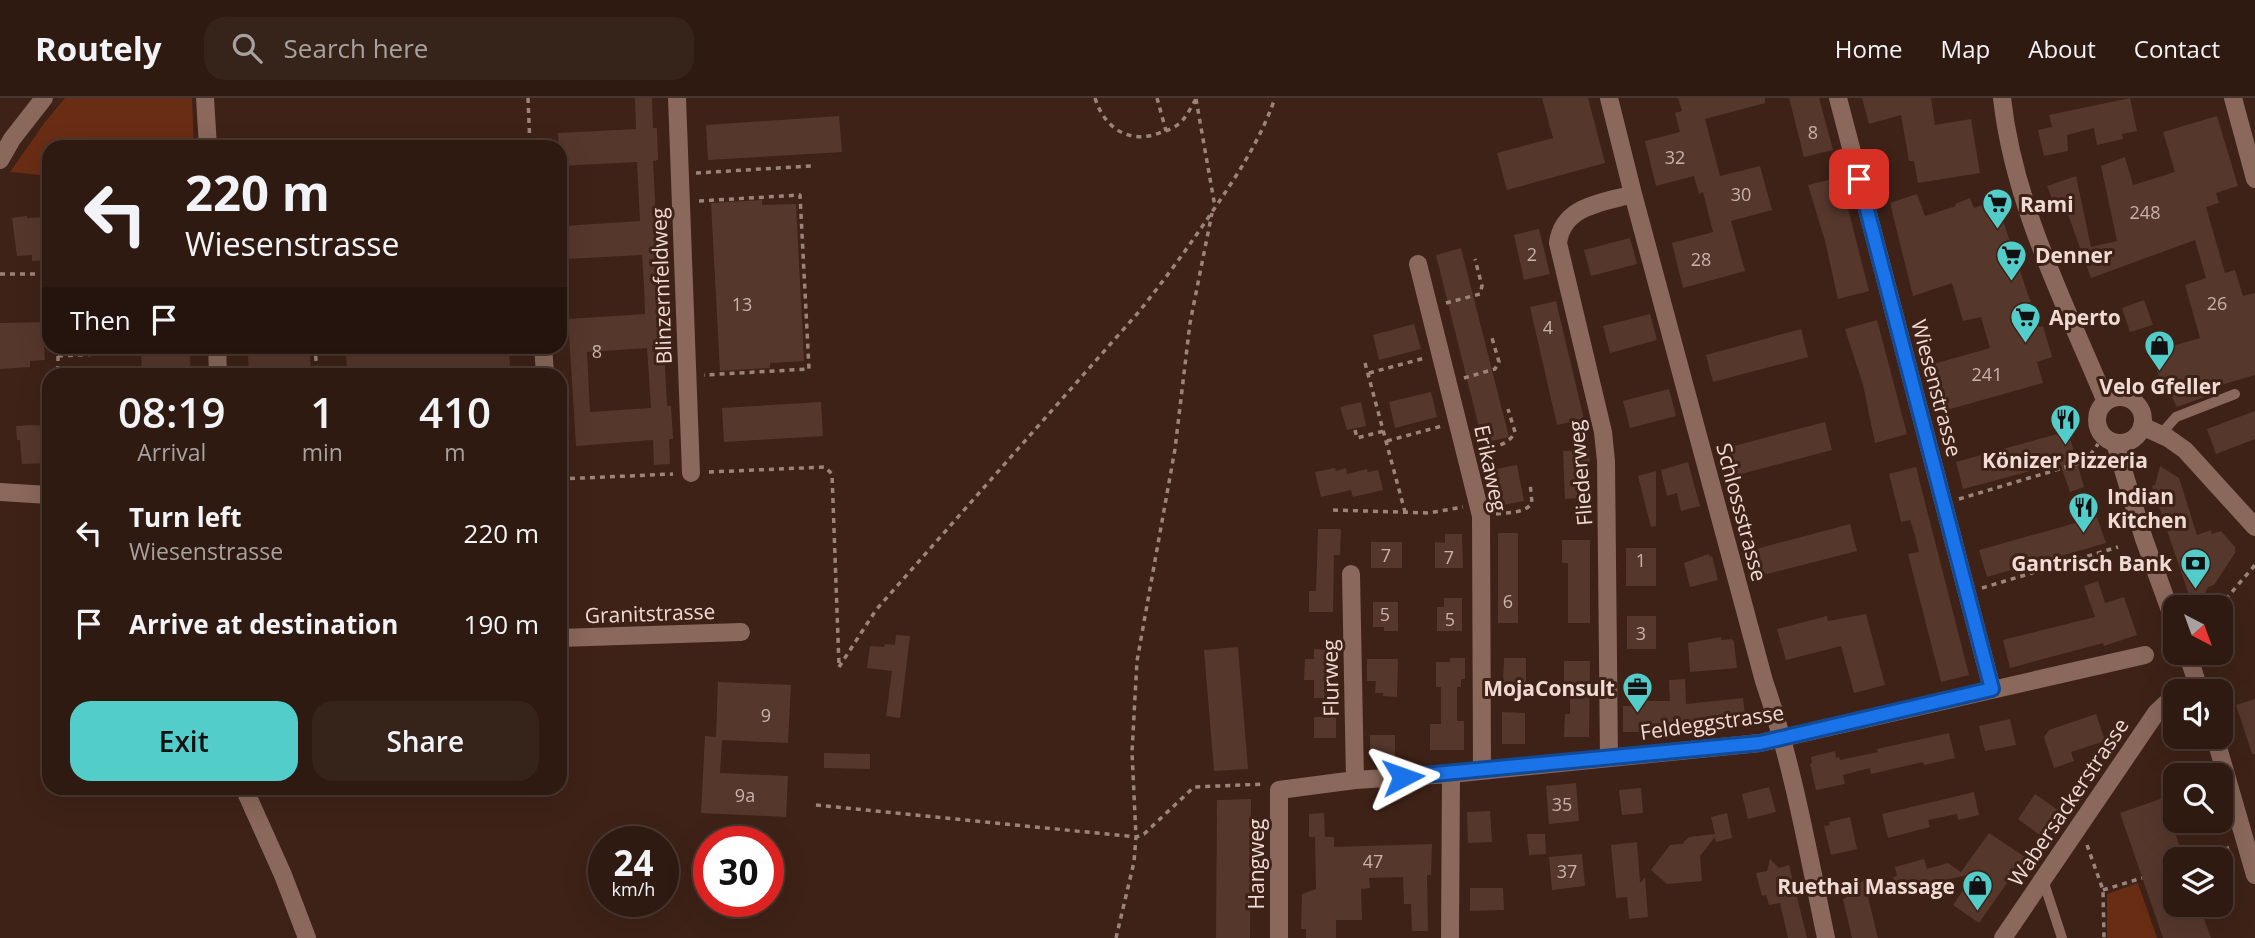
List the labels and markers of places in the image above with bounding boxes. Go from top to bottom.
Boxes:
pin [1829,149,1889,209]
supermarket icon: Rami [1980,187,2014,231]
place label: Rami [2020,190,2074,218]
supermarket icon: Denner [1995,238,2029,282]
place label: Denner [2035,241,2113,269]
supermarket icon: Aperto [2009,300,2043,344]
place label: Aperto [2049,303,2121,331]
shop icon: Velo Gfeller [2143,329,2177,373]
place label: Velo Gfeller [2099,372,2221,400]
restaurant icon: Könizer Pizzeria [2048,403,2082,447]
place label: Könizer Pizzeria [1982,446,2148,474]
place label: Indian Kitchen [2107,482,2187,534]
restaurant icon: Indian Kitchen [2067,491,2101,535]
bank icon: Gantrisch Bank [2178,546,2212,590]
place label: Gantrisch Bank [2011,549,2173,577]
office icon: MojaConsult [1621,671,1655,715]
place label: MojaConsult [1483,674,1615,702]
shop icon: Ruethai Massage [1961,869,1995,913]
place label: Ruethai Massage [1777,872,1955,900]

